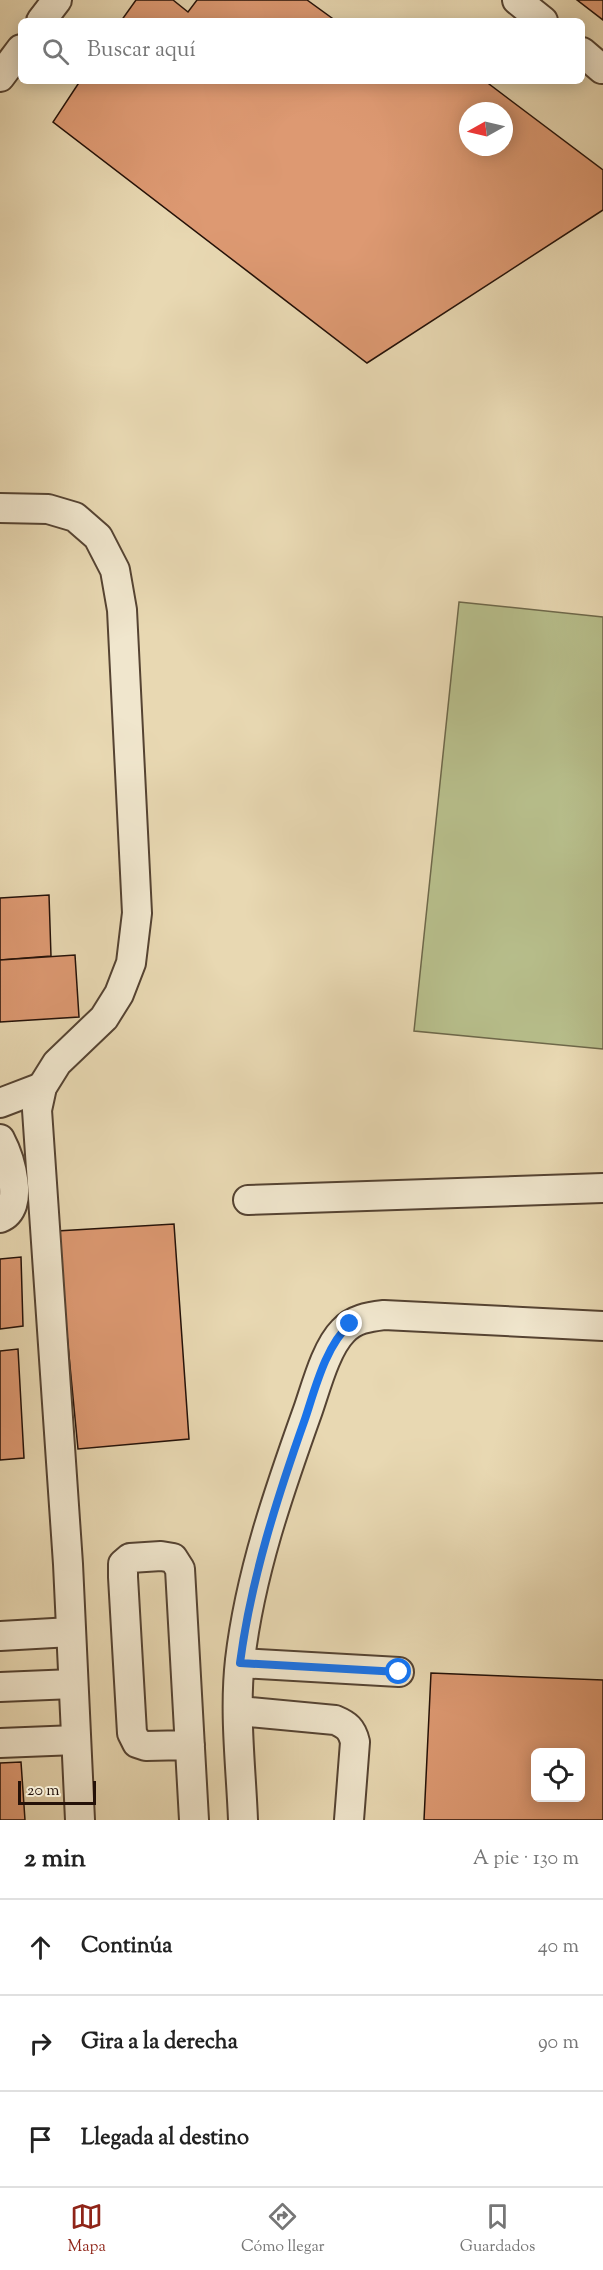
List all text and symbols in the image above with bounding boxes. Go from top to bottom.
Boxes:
search box [18,18,585,84]
icon: search [39,35,72,68]
text: Buscar aquí [87,35,196,67]
north arrow [459,102,513,156]
route end [336,1310,362,1336]
route start [385,1658,411,1684]
map controls [531,1748,585,1802]
button: locate [531,1748,585,1802]
scale bar [18,1778,96,1806]
text: 20 m [27,1780,60,1803]
text: 2 min [24,1841,86,1878]
text: A pie · 130 m [473,1845,579,1874]
icon: ahead [24,1931,57,1964]
text: Continúa [81,1931,172,1963]
text: 40 m [538,1933,579,1962]
icon: right [24,2027,57,2060]
text: Gira a la derecha [81,2027,238,2059]
text: 90 m [538,2029,579,2058]
icon: arrive [24,2123,57,2156]
text: Llegada al destino [81,2123,249,2155]
tab: Mapa [68,2200,106,2259]
tab: Cómo llegar [241,2200,325,2259]
tab: Guardados [460,2200,535,2259]

